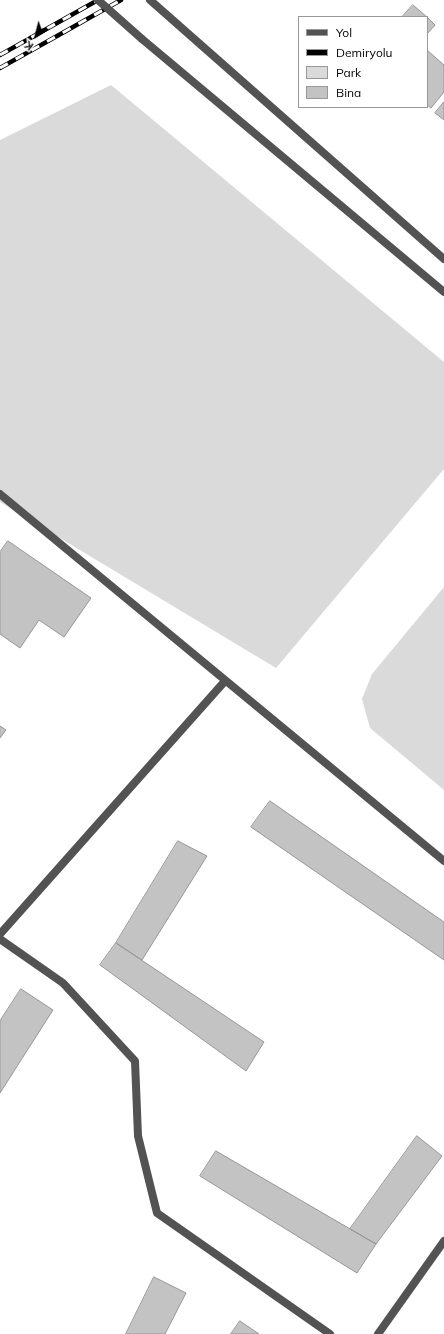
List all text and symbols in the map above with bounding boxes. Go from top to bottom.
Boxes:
north arrow [16,16,56,56]
legend [298,16,428,108]
text: Yol [336,25,352,40]
text: K [22,38,36,54]
text: Demiryolu [336,45,393,60]
text: Park [336,65,361,80]
text: Bina [336,85,361,100]

